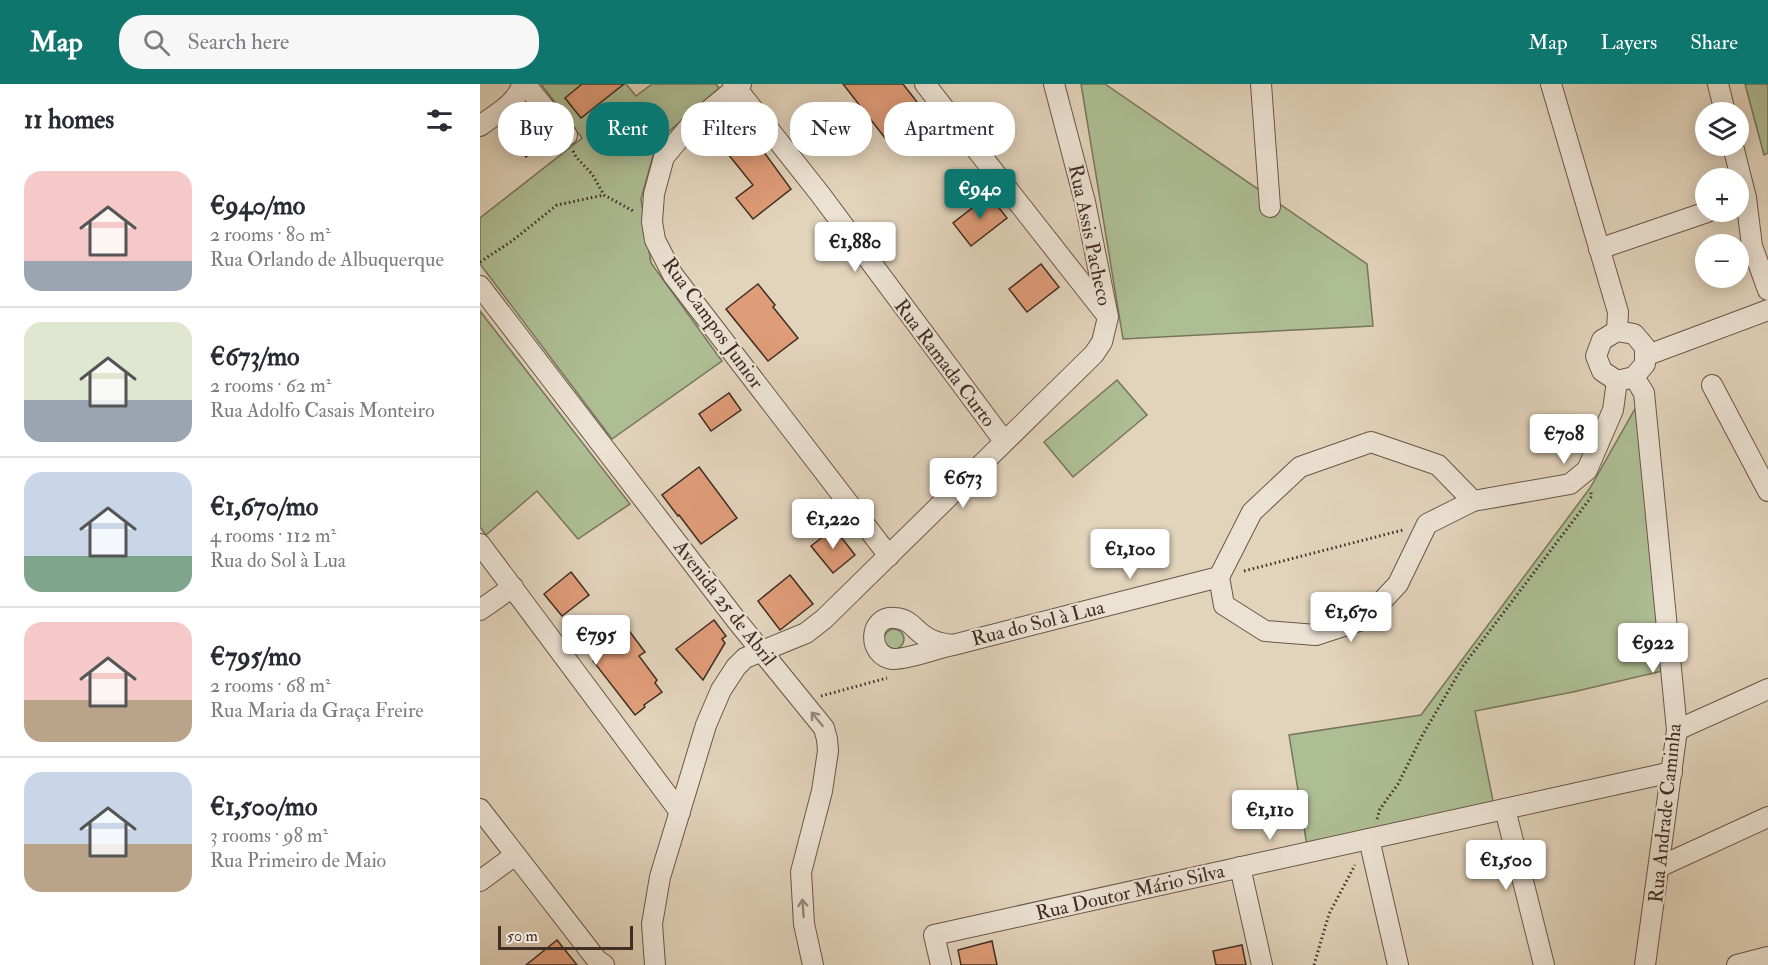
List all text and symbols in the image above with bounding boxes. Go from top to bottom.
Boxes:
search box [119,15,539,69]
text: Map [30,25,83,60]
icon: search [140,26,173,59]
text: Search here [188,28,289,56]
text: Map [1528,29,1568,56]
text: Layers [1601,29,1657,56]
text: Share [1690,29,1738,56]
chip: Buy [498,102,574,156]
chip: Rent [586,102,669,156]
chip: Filters [681,102,778,156]
chip: New [790,102,872,156]
chip: Apartment [884,102,1015,156]
map controls [1695,102,1749,288]
button: layers [1695,102,1749,156]
text: 11 homes [24,104,114,136]
icon: filters [423,104,456,137]
street label: Rua Assis Pacheco [1063,162,1117,308]
button: + [1695,168,1749,222]
pin: €940 [944,169,1016,220]
text: €940 [959,176,1002,201]
text: €940/mo [210,190,305,222]
icon: home [72,195,144,267]
text: 2 rooms · 80 m² [210,222,331,247]
pin: €1,880 [806,222,904,273]
text: €1,880 [829,229,881,254]
button: − [1695,234,1749,288]
text: Rua Orlando de Albuquerque [210,247,444,272]
street label: Rua Campos Junior [656,252,769,395]
street label: Rua Ramada Curto [889,294,1001,432]
text: €673/mo [210,341,300,373]
icon: home [72,346,144,418]
text: 2 rooms · 62 m² [210,373,331,398]
text: Rua Adolfo Casais Monteiro [210,398,435,423]
pin: €708 [1528,414,1600,465]
text: €708 [1544,421,1584,446]
pin: €673 [927,458,999,509]
text: €673 [944,465,982,490]
text: €1,670/mo [210,491,318,523]
icon: home [72,496,144,568]
pin: €1,220 [784,499,882,550]
text: €1,220 [806,506,860,531]
text: 4 rooms · 112 m² [210,523,336,548]
pin: €1,100 [1081,529,1179,580]
street label: Avenida 25 de Abril [668,534,782,671]
text: €1,100 [1104,536,1156,561]
text: Rua do Sol à Lua [210,548,346,573]
pin: €1,670 [1302,592,1400,643]
street label: Rua do Sol à Lua [969,594,1108,652]
text: €1,670 [1324,599,1378,624]
pin: €795 [560,615,632,666]
text: €795 [576,622,616,647]
pin: €922 [1617,623,1689,674]
text: €922 [1632,630,1674,655]
text: €795/mo [210,641,301,673]
icon: home [72,646,144,718]
text: 2 rooms · 68 m² [210,673,331,698]
text: Rua Maria da Graça Freire [210,698,424,723]
one-way arrow [810,711,823,727]
street label: Rua Andrade Caminha [1643,721,1687,904]
pin: €1,110 [1221,790,1319,841]
text: €1,500/mo [210,791,317,823]
icon: home [72,796,144,868]
text: €1,110 [1246,797,1294,822]
text: 3 rooms · 98 m² [210,823,328,848]
pin: €1,500 [1457,840,1555,891]
text: €1,500 [1480,847,1532,872]
text: Rua Primeiro de Maio [210,848,386,873]
street label: Rua Doutor Mário Silva [1033,858,1228,926]
one-way arrow [797,898,808,918]
scale bar [498,923,633,950]
text: 50 m [507,926,538,946]

